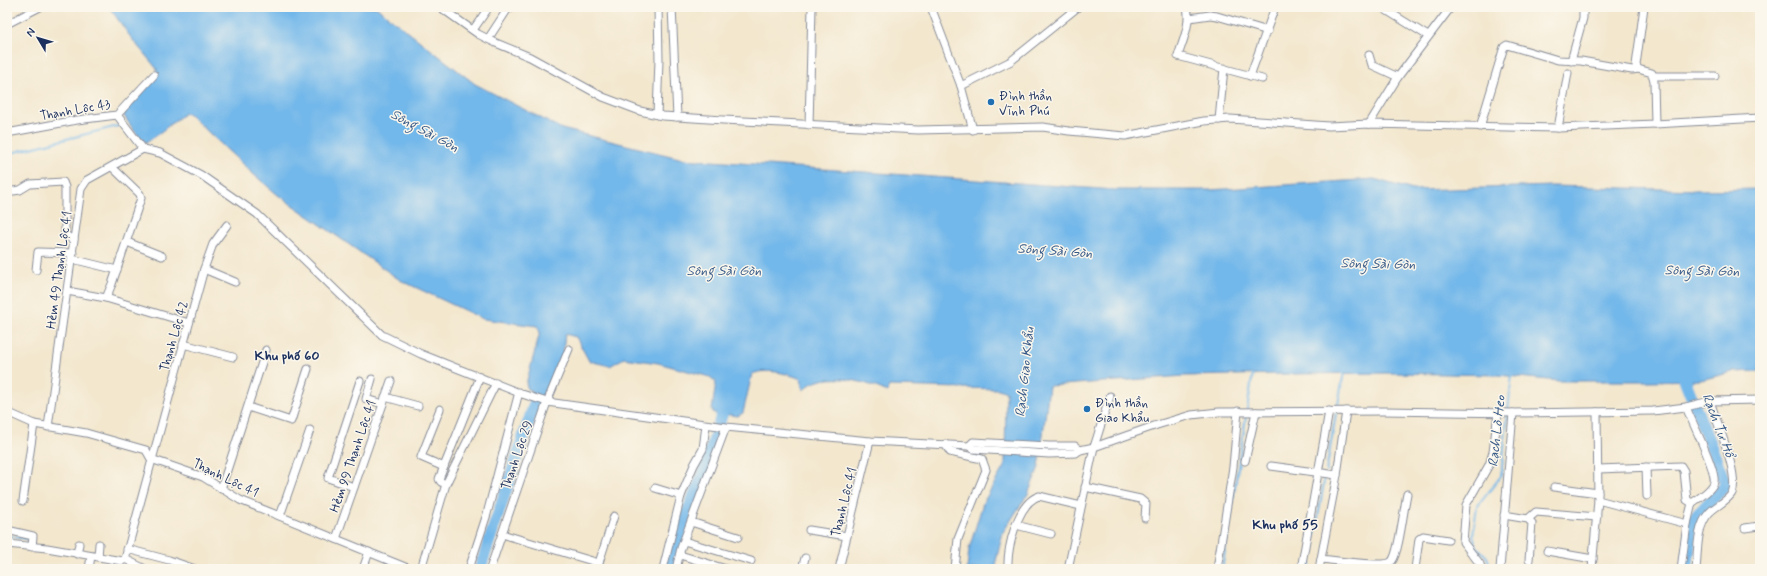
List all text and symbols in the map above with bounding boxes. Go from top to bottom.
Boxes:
north arrow [18,18,58,58]
text: N [23,25,39,40]
place label: Đình thần Vĩnh Phú [999,88,1052,120]
street label: Thạnh Lộc 43 [39,96,112,125]
marker: Đình thần Vĩnh Phú [986,97,996,107]
water label: Sông Sài Gòn [386,105,462,158]
street label: Hẻm 49 Thạnh Lộc 41 [43,210,76,330]
water label: Sông Sài Gòn [1017,239,1093,265]
water label: Sông Sài Gòn [1340,254,1416,276]
water label: Sông Sài Gòn [1664,261,1740,283]
water label: Sông Sài Gòn [687,262,761,282]
street label: Thạnh Lộc 42 [156,299,193,374]
water label: Rạch Giao Khẩu [1011,326,1039,418]
district label: Khu phố 60 [255,347,319,365]
water label: Rạch Tư Hổ [1698,391,1740,463]
water label: Rạch Lò Heo [1484,393,1510,468]
place label: Đình thần Giao Khẩu [1095,395,1149,427]
street label: Hẻm 99 Thạnh Lộc 41 [326,398,381,515]
marker: Đình thần Giao Khẩu [1082,404,1092,414]
street label: Thạnh Lộc 29 [498,418,537,492]
street label: Thạnh Lộc 41 [190,455,261,502]
street label: Thạnh Lộc 41 [828,466,861,539]
district label: Khu phố 55 [1252,516,1318,534]

